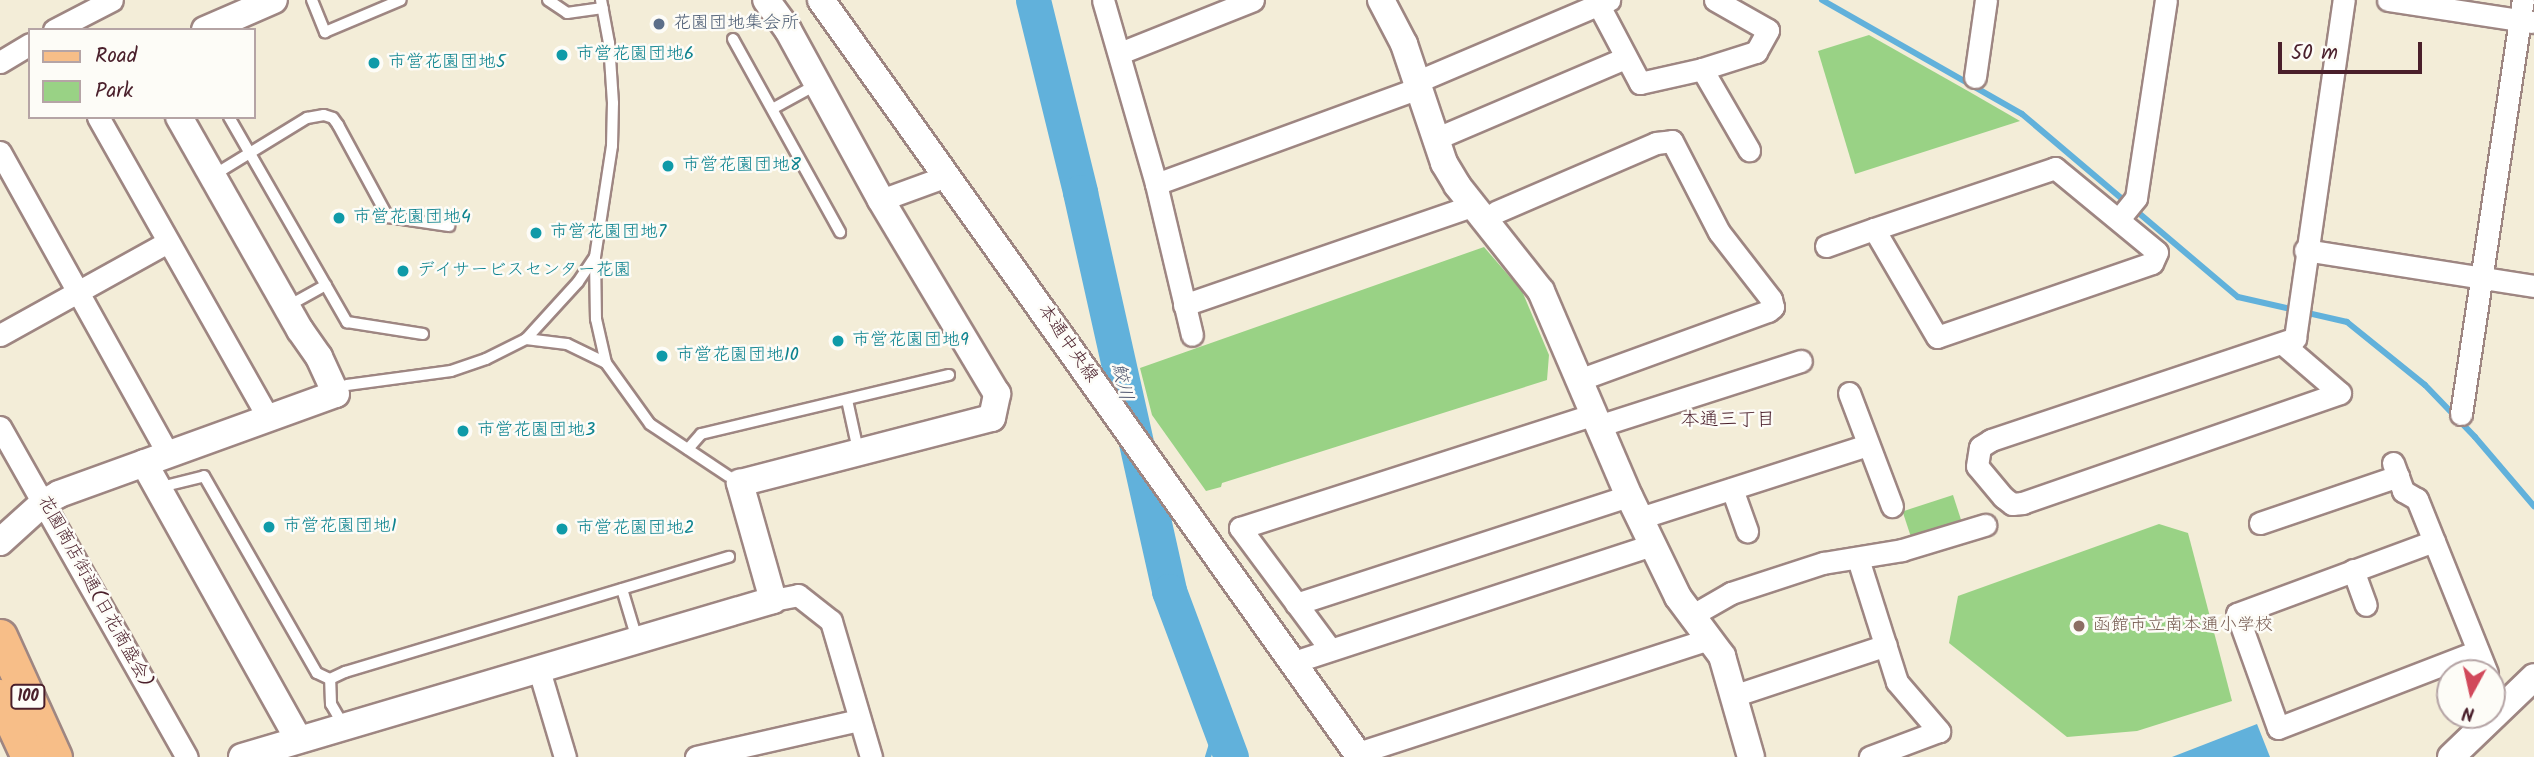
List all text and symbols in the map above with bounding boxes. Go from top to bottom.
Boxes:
place label: 花園団地集会所 [673,13,799,35]
marker: 花園団地集会所 [651,16,667,32]
legend [28,28,256,119]
scale bar [2282,28,2426,72]
text: 50 m [2291,37,2338,70]
text: Road [95,40,137,73]
place label: 市営花園団地6 [576,44,694,66]
marker: 市営花園団地6 [554,47,570,63]
place label: 市営花園団地5 [388,52,506,74]
marker: 市営花園団地5 [366,55,382,71]
text: Park [95,75,133,108]
place label: 市営花園団地8 [682,155,801,177]
marker: 市営花園団地8 [660,158,676,174]
place label: 市営花園団地4 [353,207,471,229]
marker: 市営花園団地4 [331,210,347,226]
place label: 市営花園団地7 [550,222,666,244]
marker: 市営花園団地7 [528,225,544,241]
place label: デイサービスセンター花園 [417,260,633,282]
marker: デイサービスセンター花園 [395,263,411,279]
street label: 本通中央線 [1032,301,1102,387]
place label: 市営花園団地9 [852,330,969,352]
marker: 市営花園団地9 [830,333,846,349]
place label: 市営花園団地10 [676,345,799,367]
marker: 市営花園団地10 [654,348,670,364]
water label: 鮫川 [1106,361,1136,403]
district label: 本通三丁目 [1681,410,1775,432]
place label: 市営花園団地3 [477,420,595,442]
marker: 市営花園団地3 [455,423,471,439]
street label: 花園商店街通(日花商盛会) [32,492,156,692]
place label: 市営花園団地1 [283,516,397,538]
place label: 市営花園団地2 [576,518,694,540]
marker: 市営花園団地1 [261,519,277,535]
marker: 市営花園団地2 [554,521,570,537]
place label: 函館市立南本通小学校 [2093,615,2273,637]
marker: 函館市立南本通小学校 [2071,618,2087,634]
north arrow [2436,659,2506,729]
road number: 100 [9,684,47,710]
text: N [2460,697,2476,729]

